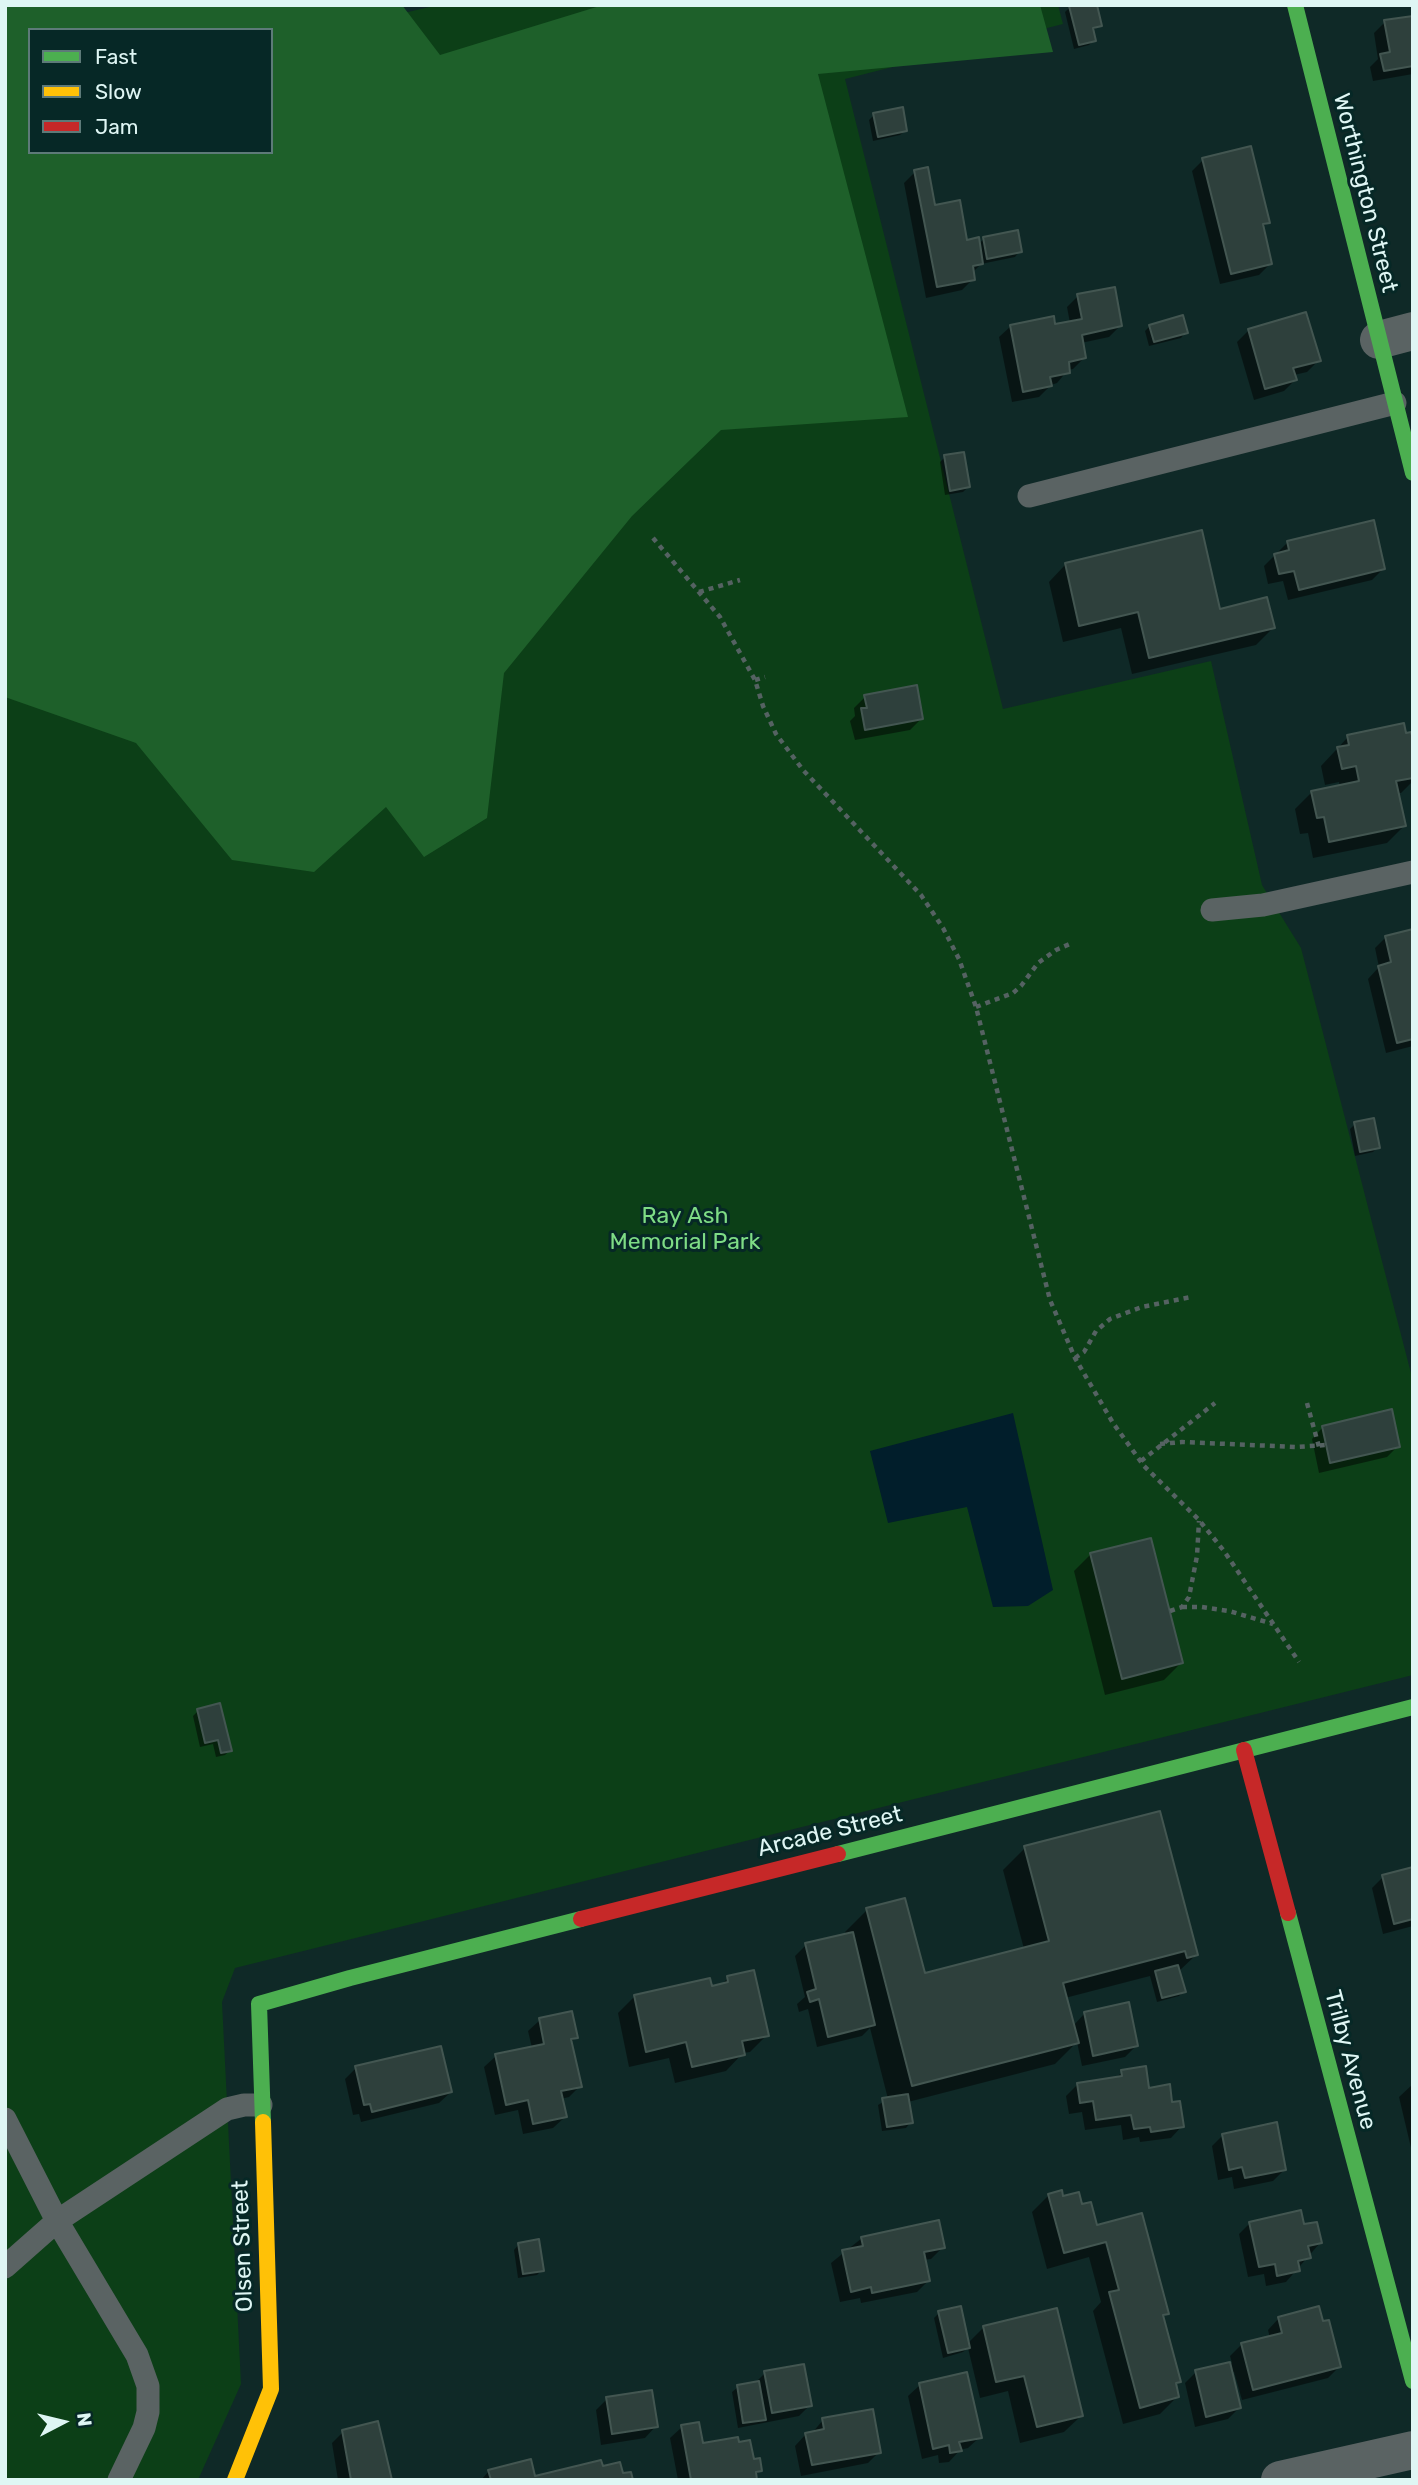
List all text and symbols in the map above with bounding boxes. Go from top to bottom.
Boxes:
legend [28,28,273,154]
text: Fast [95,44,137,69]
text: Slow [95,79,142,104]
street label: Worthington Street [1327,91,1403,295]
text: Jam [95,114,139,139]
park label: Ray Ash Memorial Park [610,1202,760,1256]
street label: Arcade Street [755,1801,905,1863]
street label: Trilby Avenue [1318,1987,1382,2133]
street label: Olsen Street [227,2180,259,2312]
north arrow [28,2387,98,2457]
text: N [72,2411,97,2428]

